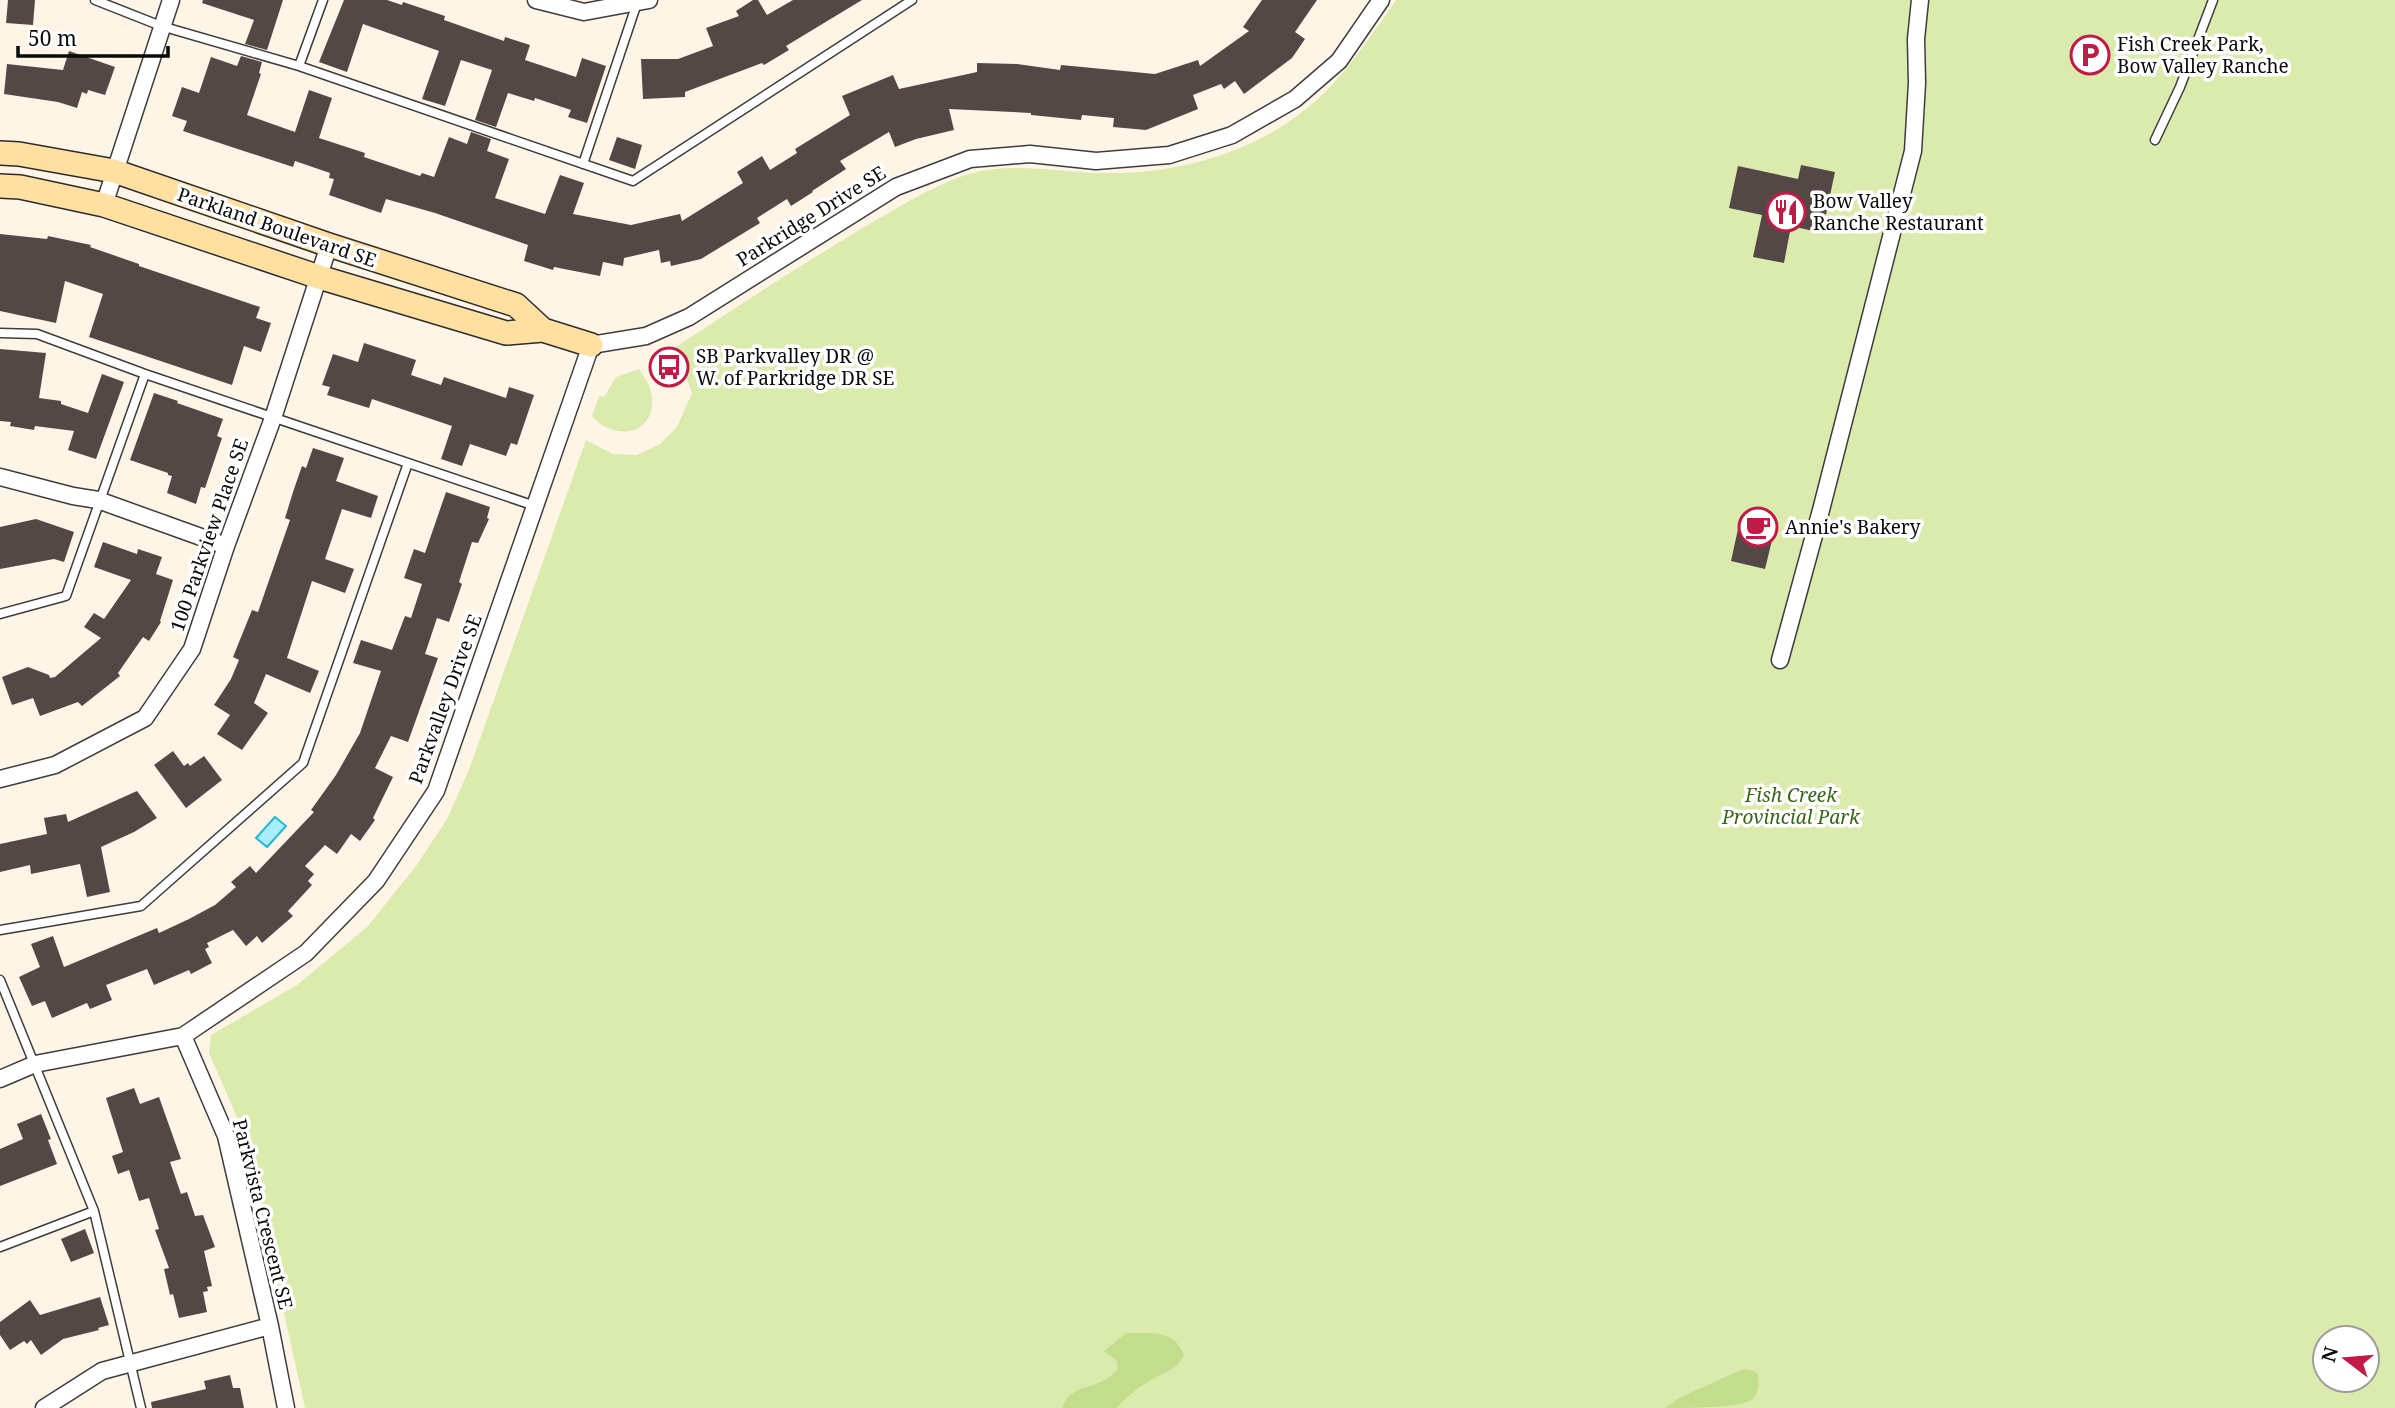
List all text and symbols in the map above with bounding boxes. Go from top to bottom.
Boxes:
scale bar [18,14,168,58]
text: 50 m [28,24,77,52]
place label: Fish Creek Park, Bow Valley Ranche [2117,31,2289,79]
parking icon: Fish Creek Park, Bow Valley Ranche [2069,34,2111,76]
street label: Parkridge Drive SE [731,159,891,272]
street label: Parkland Boulevard SE [174,181,380,273]
place label: Bow Valley Ranche Restaurant [1813,188,1984,236]
restaurant icon: Bow Valley Ranche Restaurant [1765,191,1807,233]
place label: SB Parkvalley DR @ W. of Parkridge DR SE [696,343,895,391]
bus stop icon: SB Parkvalley DR @ W. of Parkridge DR SE [648,346,690,388]
street label: 100 Parkview Place SE [164,435,254,635]
cafe icon: Annie's Bakery [1737,506,1779,548]
place label: Annie's Bakery [1785,514,1921,540]
street label: Parkvalley Drive SE [402,610,488,787]
park label: Fish Creek Provincial Park [1721,782,1861,830]
street label: Parkvista Crescent SE [227,1116,299,1312]
north arrow [2311,1324,2381,1394]
text: N [2315,1344,2344,1365]

